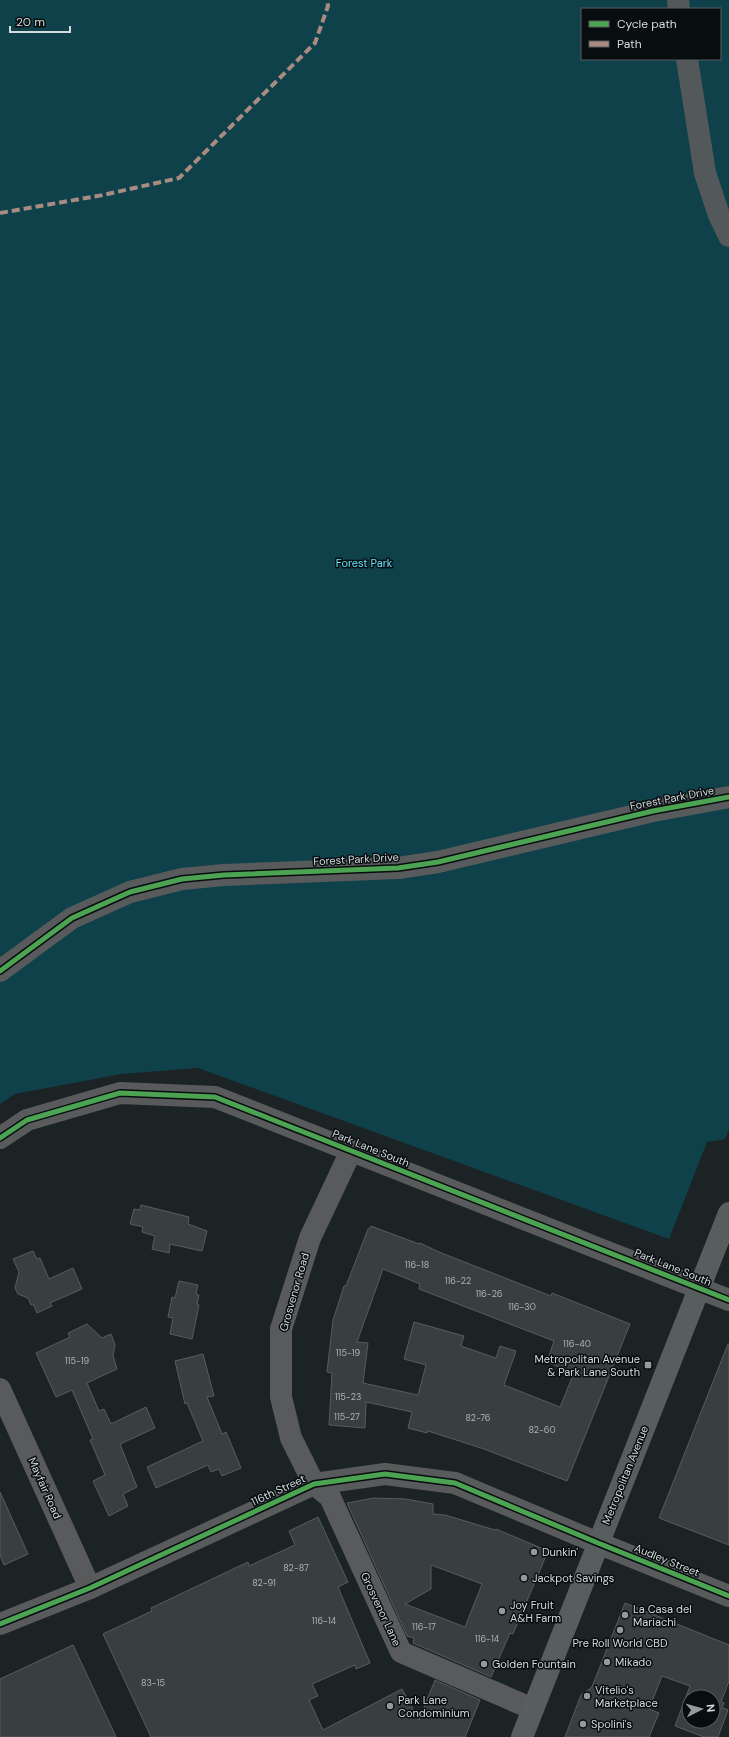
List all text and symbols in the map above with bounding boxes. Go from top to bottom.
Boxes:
scale bar [10,8,70,34]
legend [581,8,721,60]
text: 20 m [16,14,45,30]
text: Cycle path [617,16,677,32]
text: Path [617,36,642,52]
park label: Forest Park [336,556,393,570]
street label: Forest Park Drive [629,783,715,813]
street label: Forest Park Drive [313,850,399,868]
street label: Park Lane South [330,1126,412,1170]
street label: Park Lane South [632,1245,714,1289]
street label: Grosvenor Road [276,1251,312,1333]
house number: 116-18 [405,1259,429,1271]
house number: 116-22 [445,1275,471,1287]
house number: 116-26 [476,1288,503,1300]
house number: 116-30 [508,1301,536,1313]
house number: 116-40 [563,1338,591,1350]
house number: 115-19 [336,1347,361,1359]
place label: Metropolitan Avenue & Park Lane South [535,1352,640,1379]
house number: 115-19 [65,1355,90,1367]
marker: Metropolitan Avenue & Park Lane South [643,1360,653,1370]
house number: 115-23 [335,1391,361,1403]
house number: 115-27 [334,1411,360,1423]
house number: 82-76 [465,1412,491,1424]
street label: Metropolitan Avenue [599,1423,651,1527]
house number: 82-60 [528,1424,556,1436]
street label: Mayfair Road [25,1455,65,1521]
street label: 116th Street [249,1471,307,1509]
street label: Audley Street [632,1541,702,1579]
place label: Dunkin' [542,1545,578,1559]
marker: Dunkin' [529,1547,539,1557]
house number: 82-87 [283,1562,309,1574]
street label: Grosvenor Lane [358,1570,404,1648]
place label: Jackpot Savings [532,1571,614,1585]
marker: Jackpot Savings [519,1573,529,1583]
house number: 82-91 [252,1577,276,1589]
place label: Joy Fruit A&H Farm [510,1598,561,1625]
place label: La Casa del Mariachi [633,1602,692,1629]
marker: Joy Fruit A&H Farm [497,1606,507,1616]
marker: La Casa del Mariachi [620,1610,630,1620]
house number: 116-14 [312,1615,337,1627]
house number: 116-17 [412,1621,436,1633]
marker: Pre Roll World CBD [615,1625,625,1635]
house number: 116-14 [475,1633,500,1645]
place label: Pre Roll World CBD [572,1636,668,1650]
place label: Mikado [615,1655,652,1669]
place label: Golden Fountain [492,1657,576,1671]
marker: Mikado [602,1657,612,1667]
marker: Golden Fountain [479,1659,489,1669]
house number: 83-15 [141,1677,165,1689]
place label: Vitelio's Marketplace [595,1683,658,1710]
north arrow [681,1689,721,1729]
marker: Vitelio's Marketplace [582,1691,592,1701]
place label: Park Lane Condominium [398,1693,470,1720]
marker: Park Lane Condominium [385,1701,395,1711]
text: N [704,1703,718,1713]
place label: Spolini's [591,1717,632,1731]
marker: Spolini's [578,1719,588,1729]

